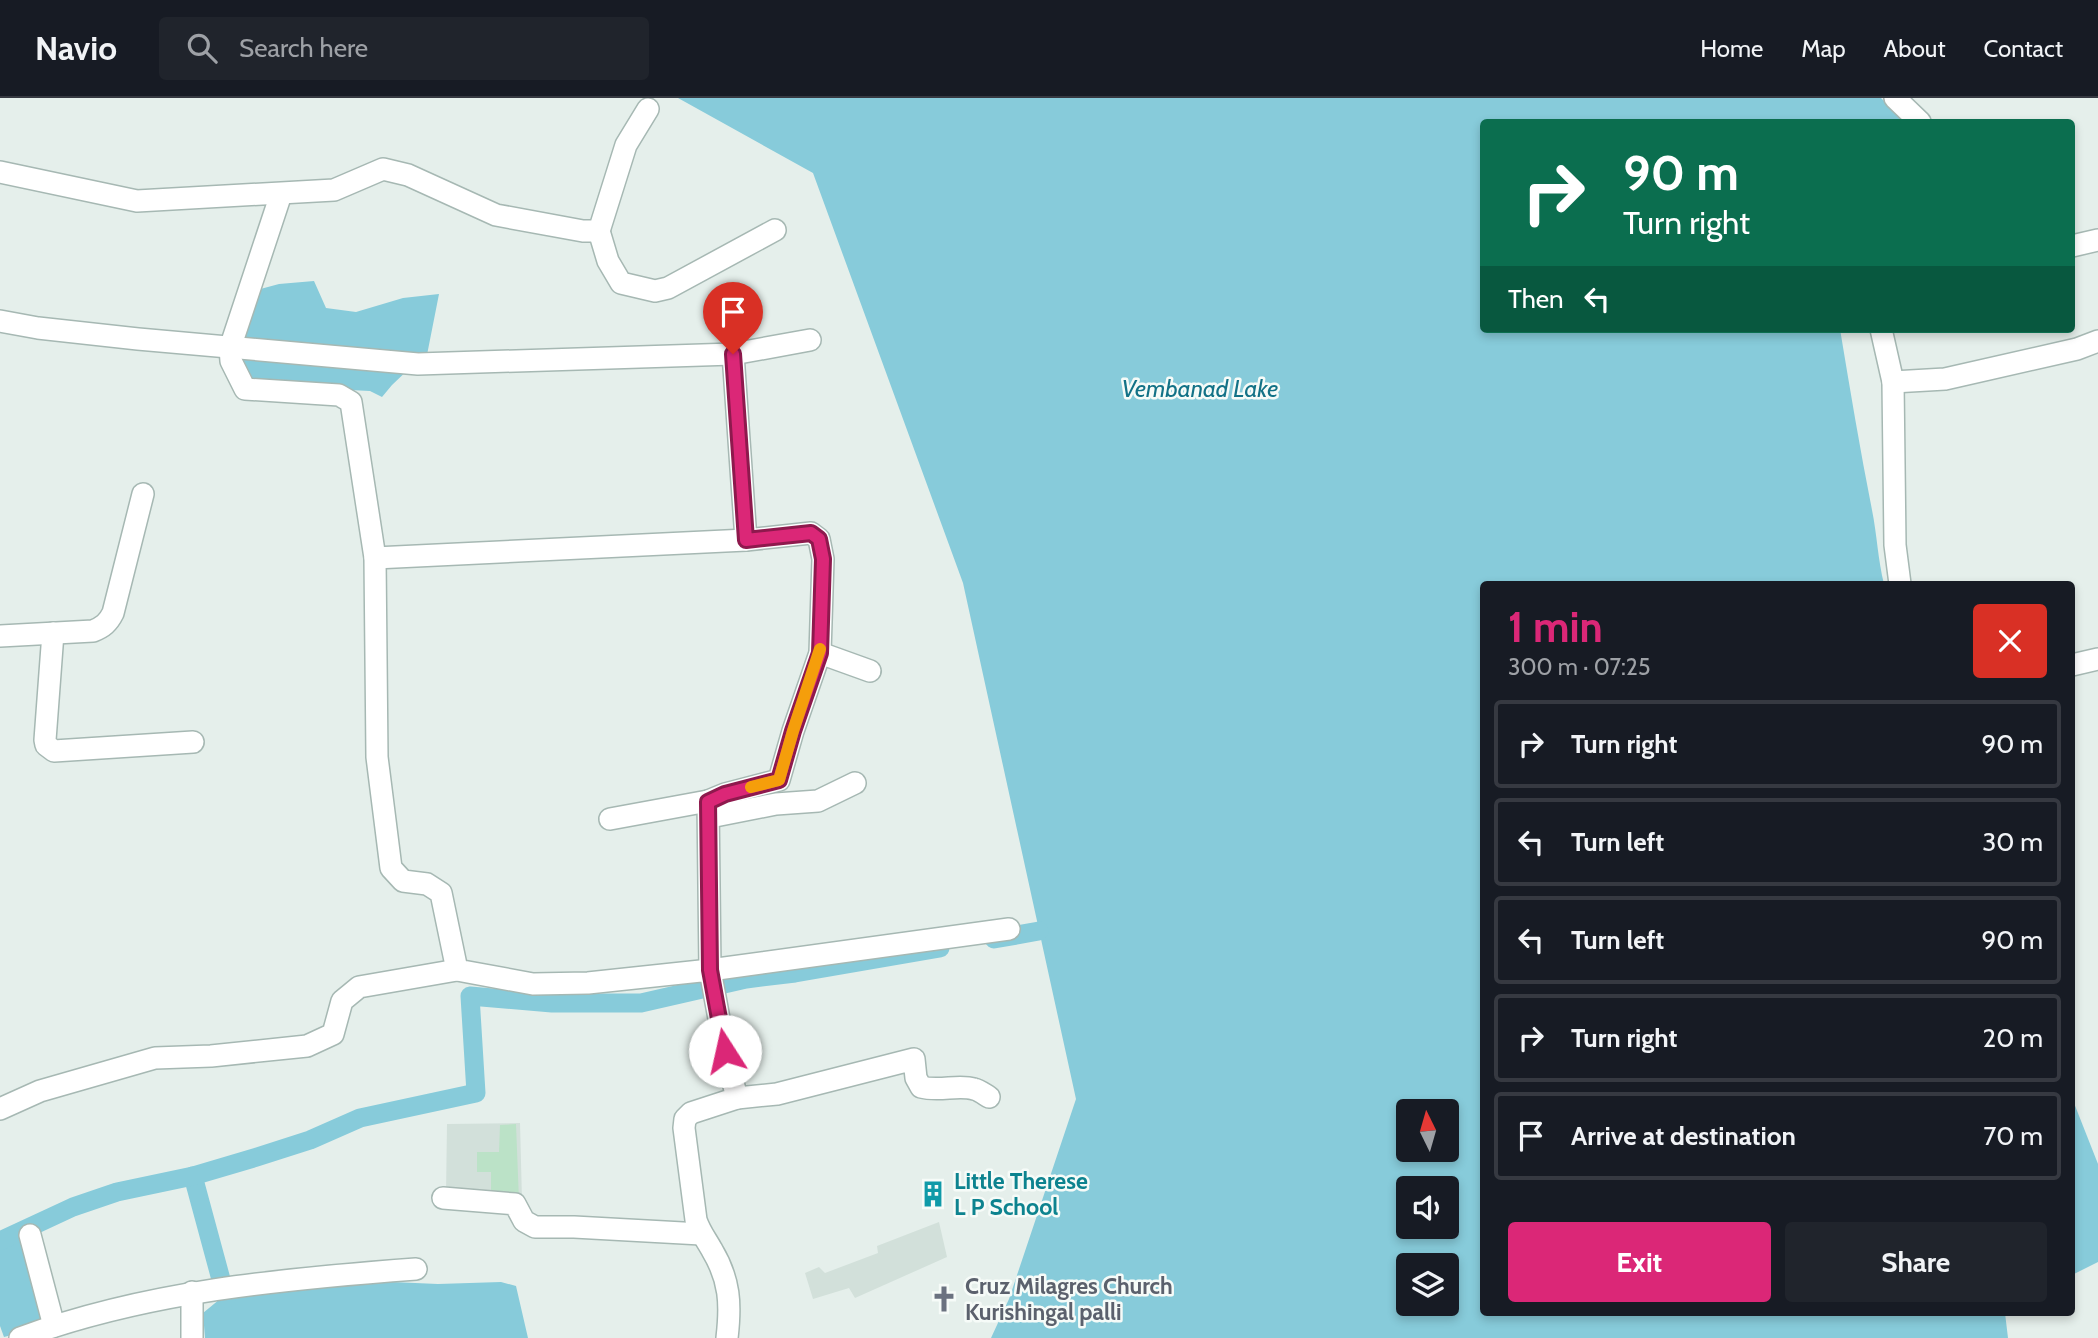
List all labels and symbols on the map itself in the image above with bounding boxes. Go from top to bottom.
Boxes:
pin [703,282,763,354]
water label: Vembanad Lake [1122,374,1278,403]
position arrow [688,1014,762,1088]
north arrow [1396,1099,1460,1162]
place label: Little Therese L P School [954,1167,1088,1221]
building icon: Little Therese L P School [918,1179,948,1209]
place label: Cruz Milagres Church Kurishingal palli [965,1272,1173,1326]
church icon: Cruz Milagres Church Kurishingal palli [929,1284,959,1314]

